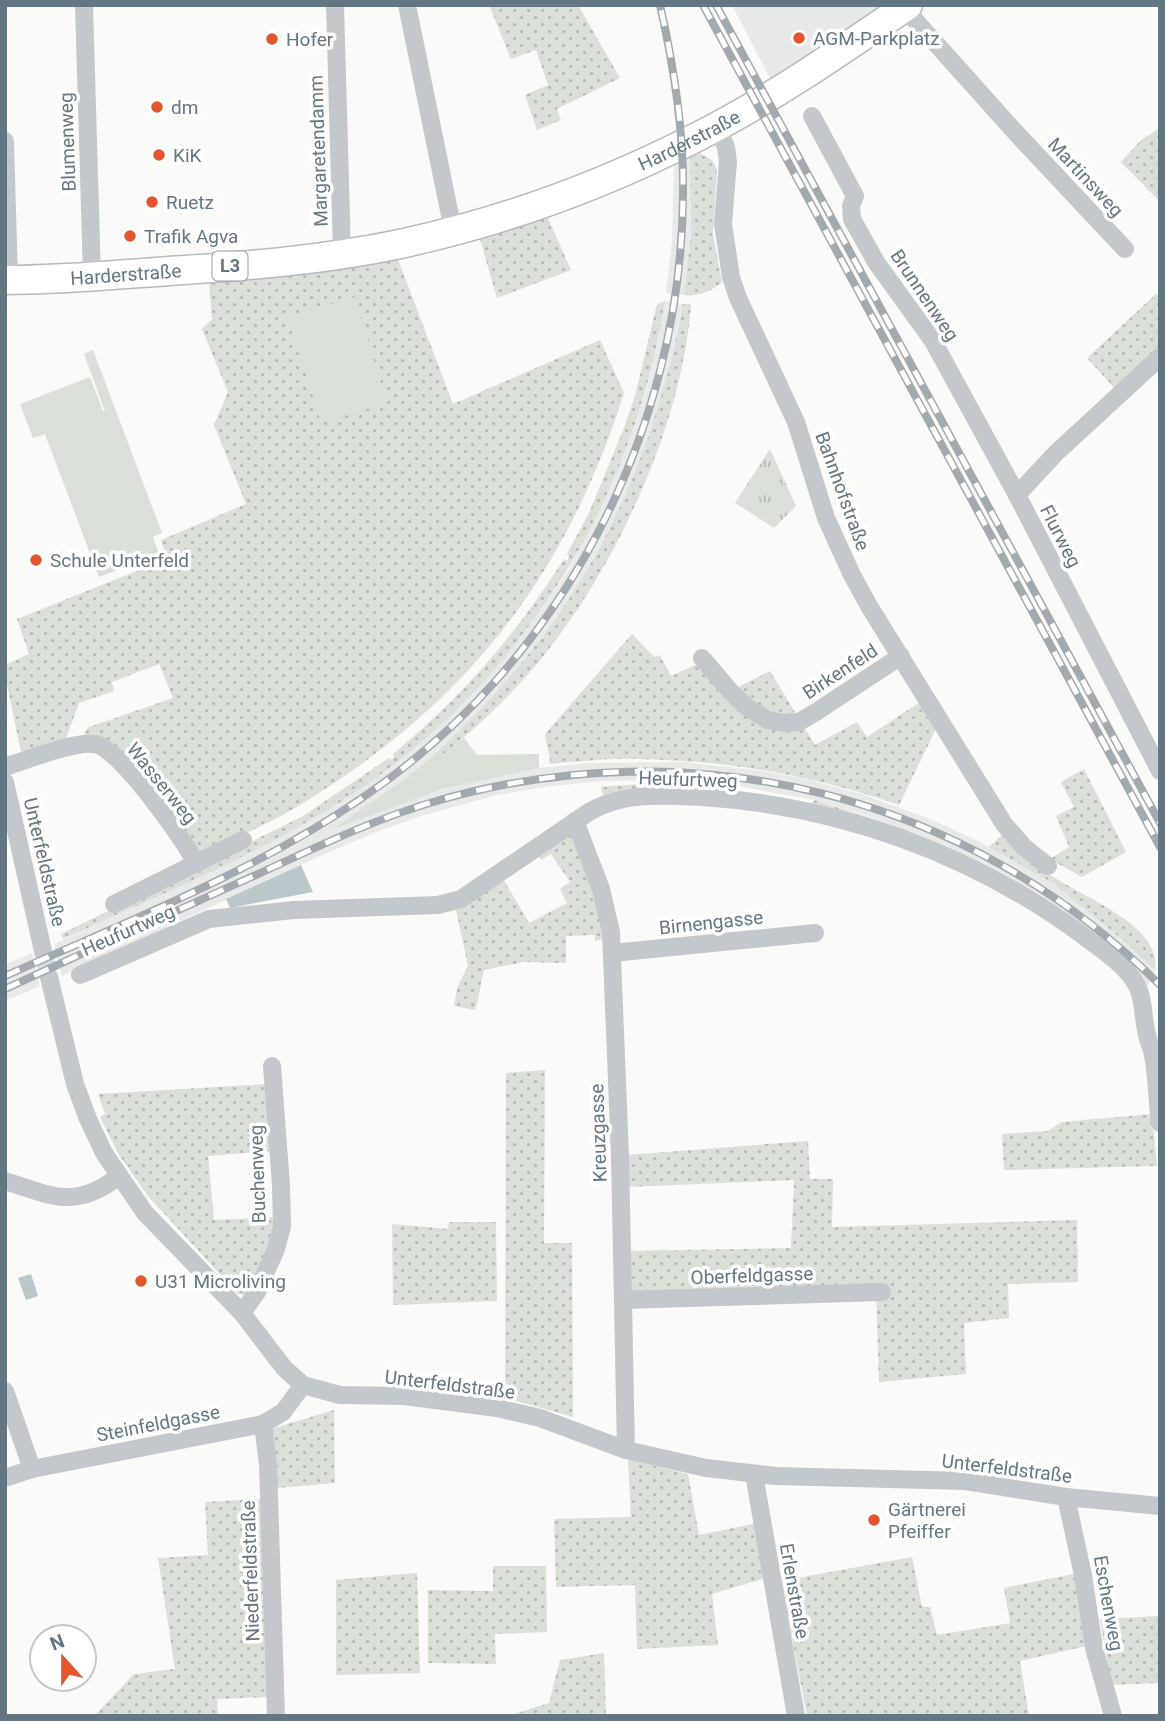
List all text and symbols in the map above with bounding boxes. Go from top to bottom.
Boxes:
place label: AGM-Parkplatz [813,27,940,50]
place label: Hofer [286,28,334,51]
marker: AGM-Parkplatz [791,30,807,46]
marker: Hofer [264,31,280,47]
street label: Margaretendamm [304,75,333,227]
street label: Blumenweg [54,92,81,192]
place label: dm [171,96,198,119]
marker: dm [149,99,165,115]
street label: Harderstraße [635,105,744,176]
street label: Martinsweg [1043,133,1128,222]
place label: KiK [173,144,202,167]
marker: KiK [151,147,167,163]
place label: Ruetz [166,191,214,214]
marker: Ruetz [144,194,160,210]
place label: Trafik Agva [144,225,238,248]
marker: Trafik Agva [122,228,138,244]
street label: Brunnenweg [886,245,964,345]
road number: L3 [212,252,247,280]
street label: Harderstraße [70,259,182,290]
street label: Bahnhofstraße [810,429,875,554]
street label: Flurweg [1035,501,1086,571]
place label: Schule Unterfeld [50,549,189,572]
marker: Schule Unterfeld [28,552,44,568]
street label: Birkenfeld [798,639,882,704]
street label: Wasserweg [122,738,201,829]
street label: Heufurtweg [638,766,738,793]
street label: Unterfeldstraße [19,796,70,929]
street label: Heufurtweg [78,900,178,961]
street label: Birnengasse [658,906,764,939]
street label: Kreuzgasse [585,1083,612,1183]
street label: Buchenweg [244,1124,271,1224]
street label: Oberfeldgasse [690,1262,814,1289]
place label: U31 Microliving [155,1270,286,1293]
marker: U31 Microliving [133,1273,149,1289]
street label: Unterfeldstraße [383,1365,516,1404]
street label: Steinfeldgasse [94,1400,222,1447]
street label: Unterfeldstraße [940,1449,1073,1488]
place label: Gärtnerei Pfeiffer [888,1498,966,1543]
street label: Niederfeldstraße [237,1500,264,1642]
marker: Gärtnerei Pfeiffer [866,1512,882,1528]
street label: Erlenstraße [775,1542,814,1640]
street label: Eschenweg [1089,1554,1128,1653]
north arrow [28,1623,98,1693]
text: N [47,1629,67,1656]

